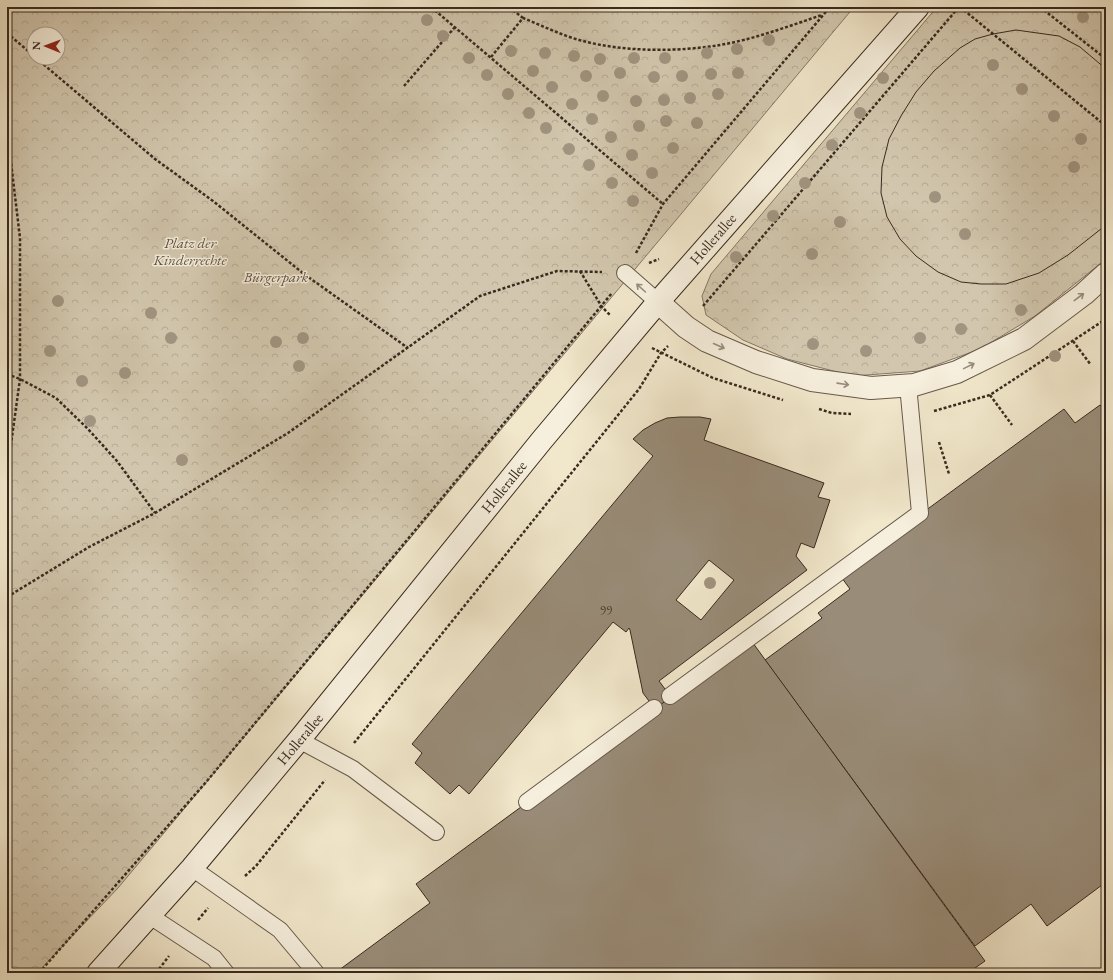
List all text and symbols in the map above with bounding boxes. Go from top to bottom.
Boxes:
north arrow [26,26,66,66]
text: N [29,41,43,50]
street label: Hollerallee [685,209,740,268]
park label: Platz der Kinderrechte [152,233,227,269]
park label: Bürgerpark [243,267,309,286]
one-way arrow [636,283,646,292]
one-way arrow [1073,293,1084,302]
one-way arrow [713,343,725,350]
one-way arrow [963,362,975,369]
one-way arrow [836,380,849,388]
street label: Hollerallee [477,456,531,517]
house number: 99 [600,602,613,619]
street label: Hollerallee [272,709,327,769]

